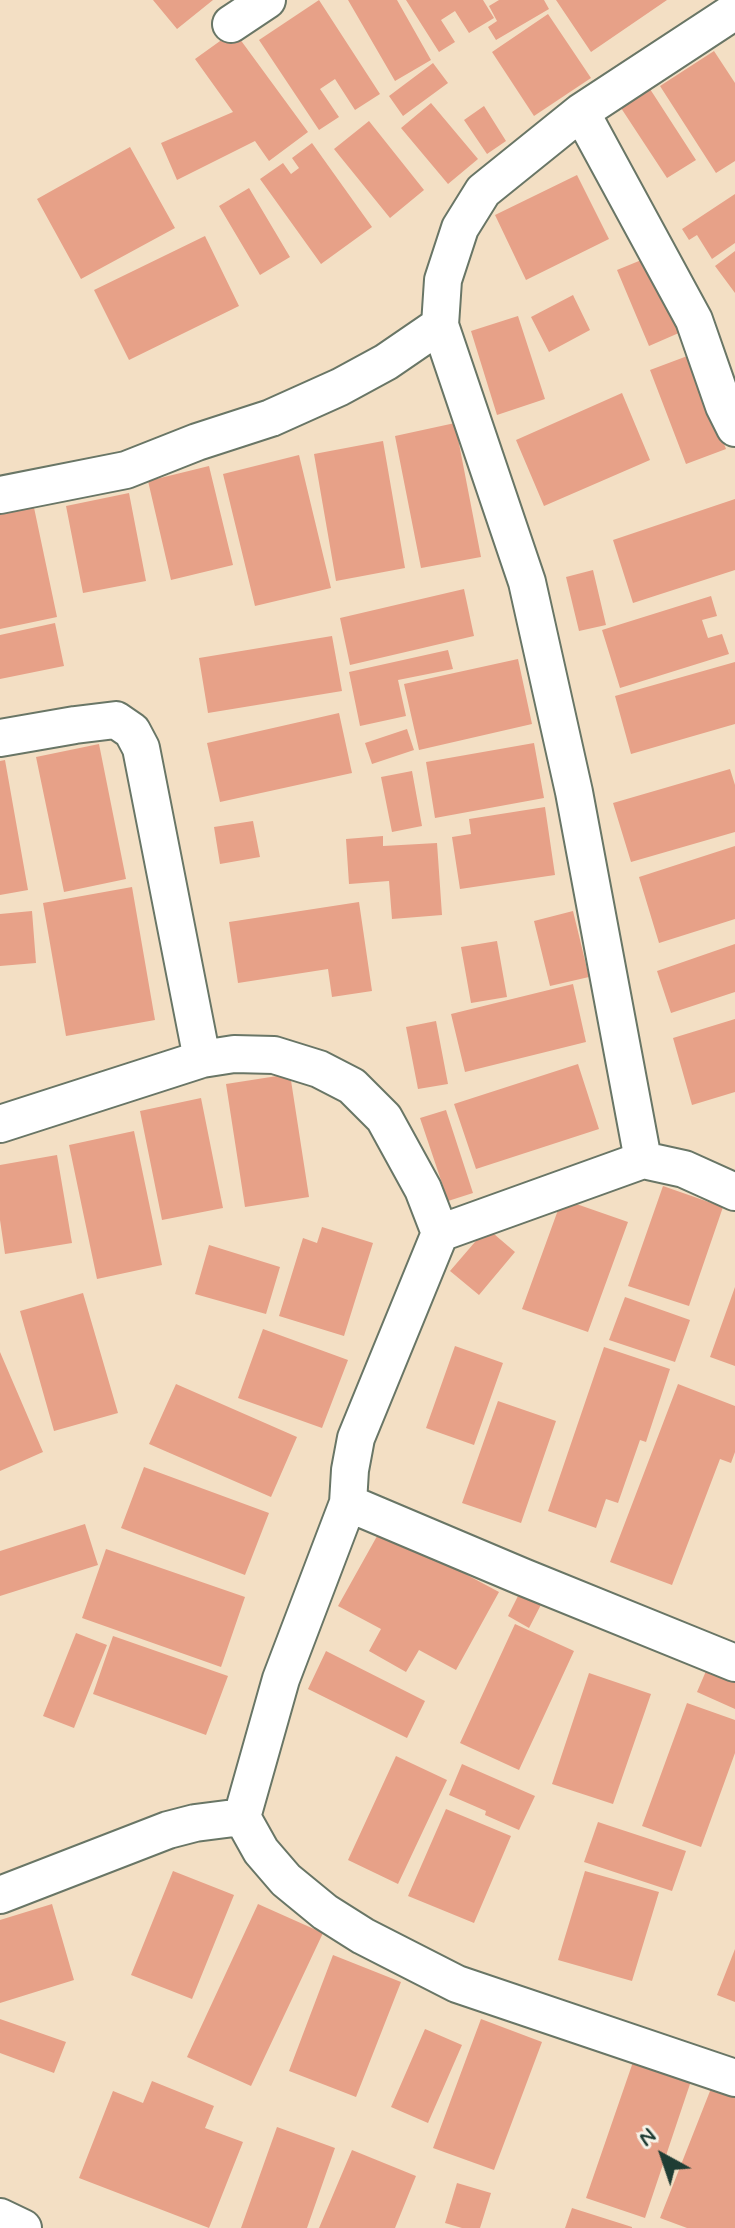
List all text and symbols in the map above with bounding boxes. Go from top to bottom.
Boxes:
north arrow [623,2116,703,2196]
text: N [633,2122,662,2153]

